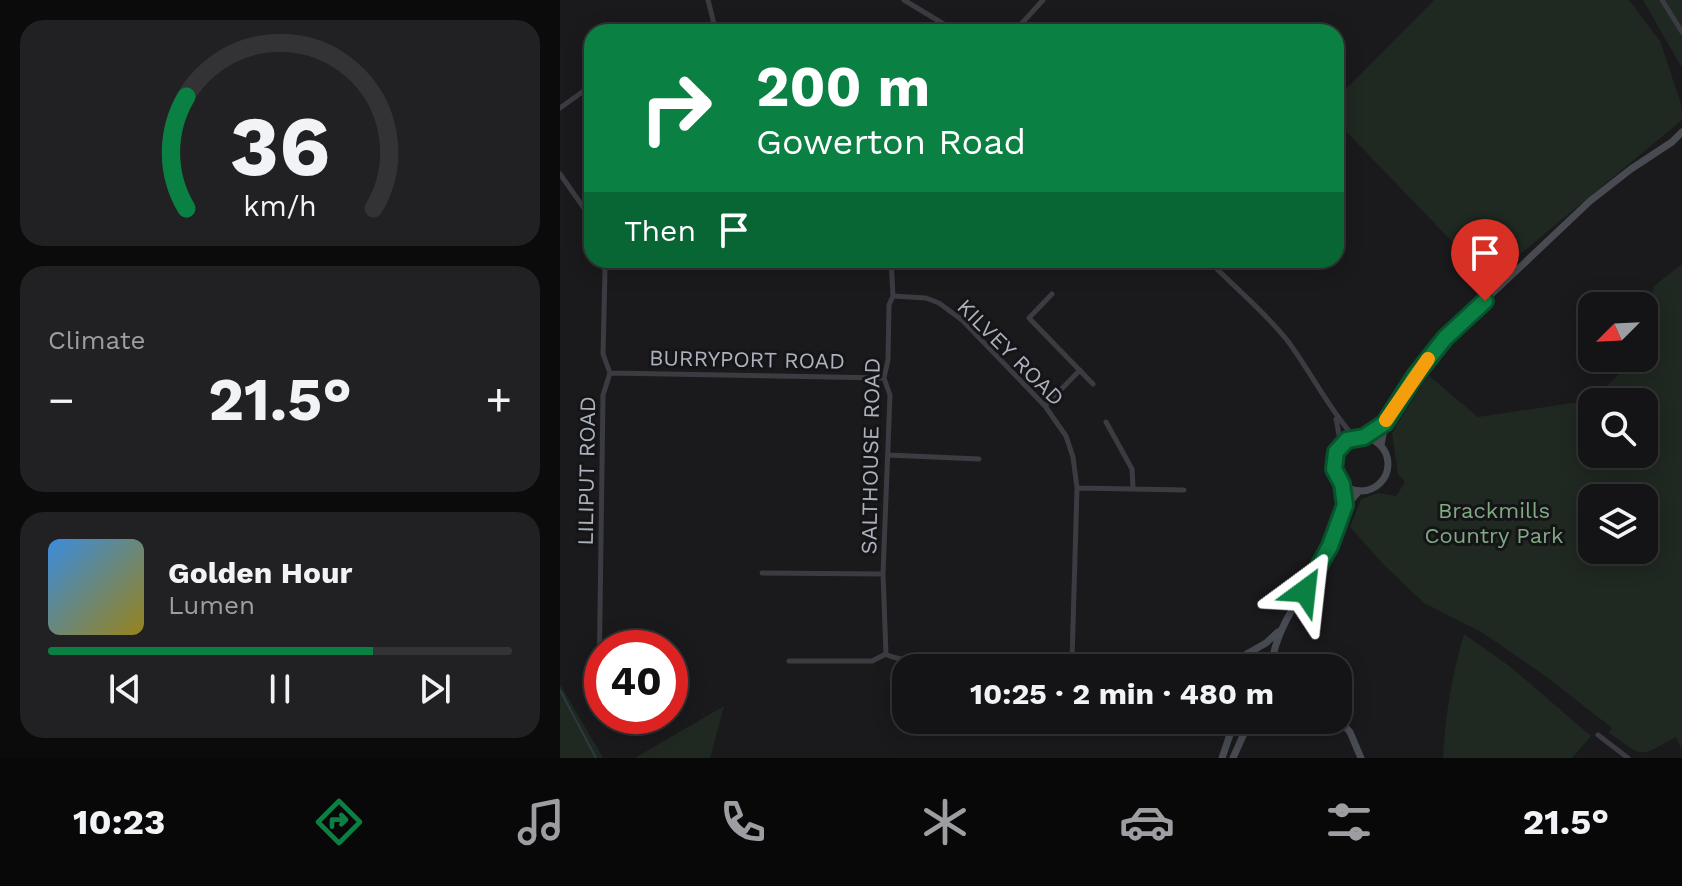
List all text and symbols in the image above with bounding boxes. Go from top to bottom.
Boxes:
text: 200 m [756,54,930,120]
icon: right [624,56,728,160]
text: 36 [230,98,330,195]
text: Gowerton Road [756,121,1026,163]
text: km/h [243,189,317,223]
icon: arrive [712,208,756,252]
text: Then [624,213,696,248]
pin [1451,219,1519,301]
icon: arrive [1463,231,1507,275]
north arrow [1578,292,1658,372]
map controls [1578,292,1658,564]
street label: KILVEY ROAD [952,294,1069,411]
text: Climate [48,325,146,355]
street label: BURRYPORT ROAD [649,345,845,374]
street label: SALTHOUSE ROAD [856,357,885,555]
text: 21.5° [208,364,352,435]
text: − [48,374,75,426]
text: + [485,374,512,426]
button: search [1578,388,1658,468]
street label: LILIPUT ROAD [573,396,600,546]
button: layers [1578,484,1658,564]
park label: Brackmills Country Park [1424,498,1564,548]
position arrow [1263,549,1347,633]
text: Golden Hour [168,555,352,590]
text: Lumen [168,590,255,620]
speed limit sign: 40 [584,630,688,734]
icon: previous [103,667,147,711]
icon: pause [258,667,302,711]
icon: next [413,667,457,711]
text: 10:25 · 2 min · 480 m [970,676,1274,711]
icon: directions [311,794,367,850]
icon: music [513,794,569,850]
icon: phone [715,794,771,850]
icon: climate [917,794,973,850]
icon: car [1119,794,1175,850]
icon: filters [1321,794,1377,850]
text: 10:23 [73,801,165,843]
text: 21.5° [1523,801,1609,843]

